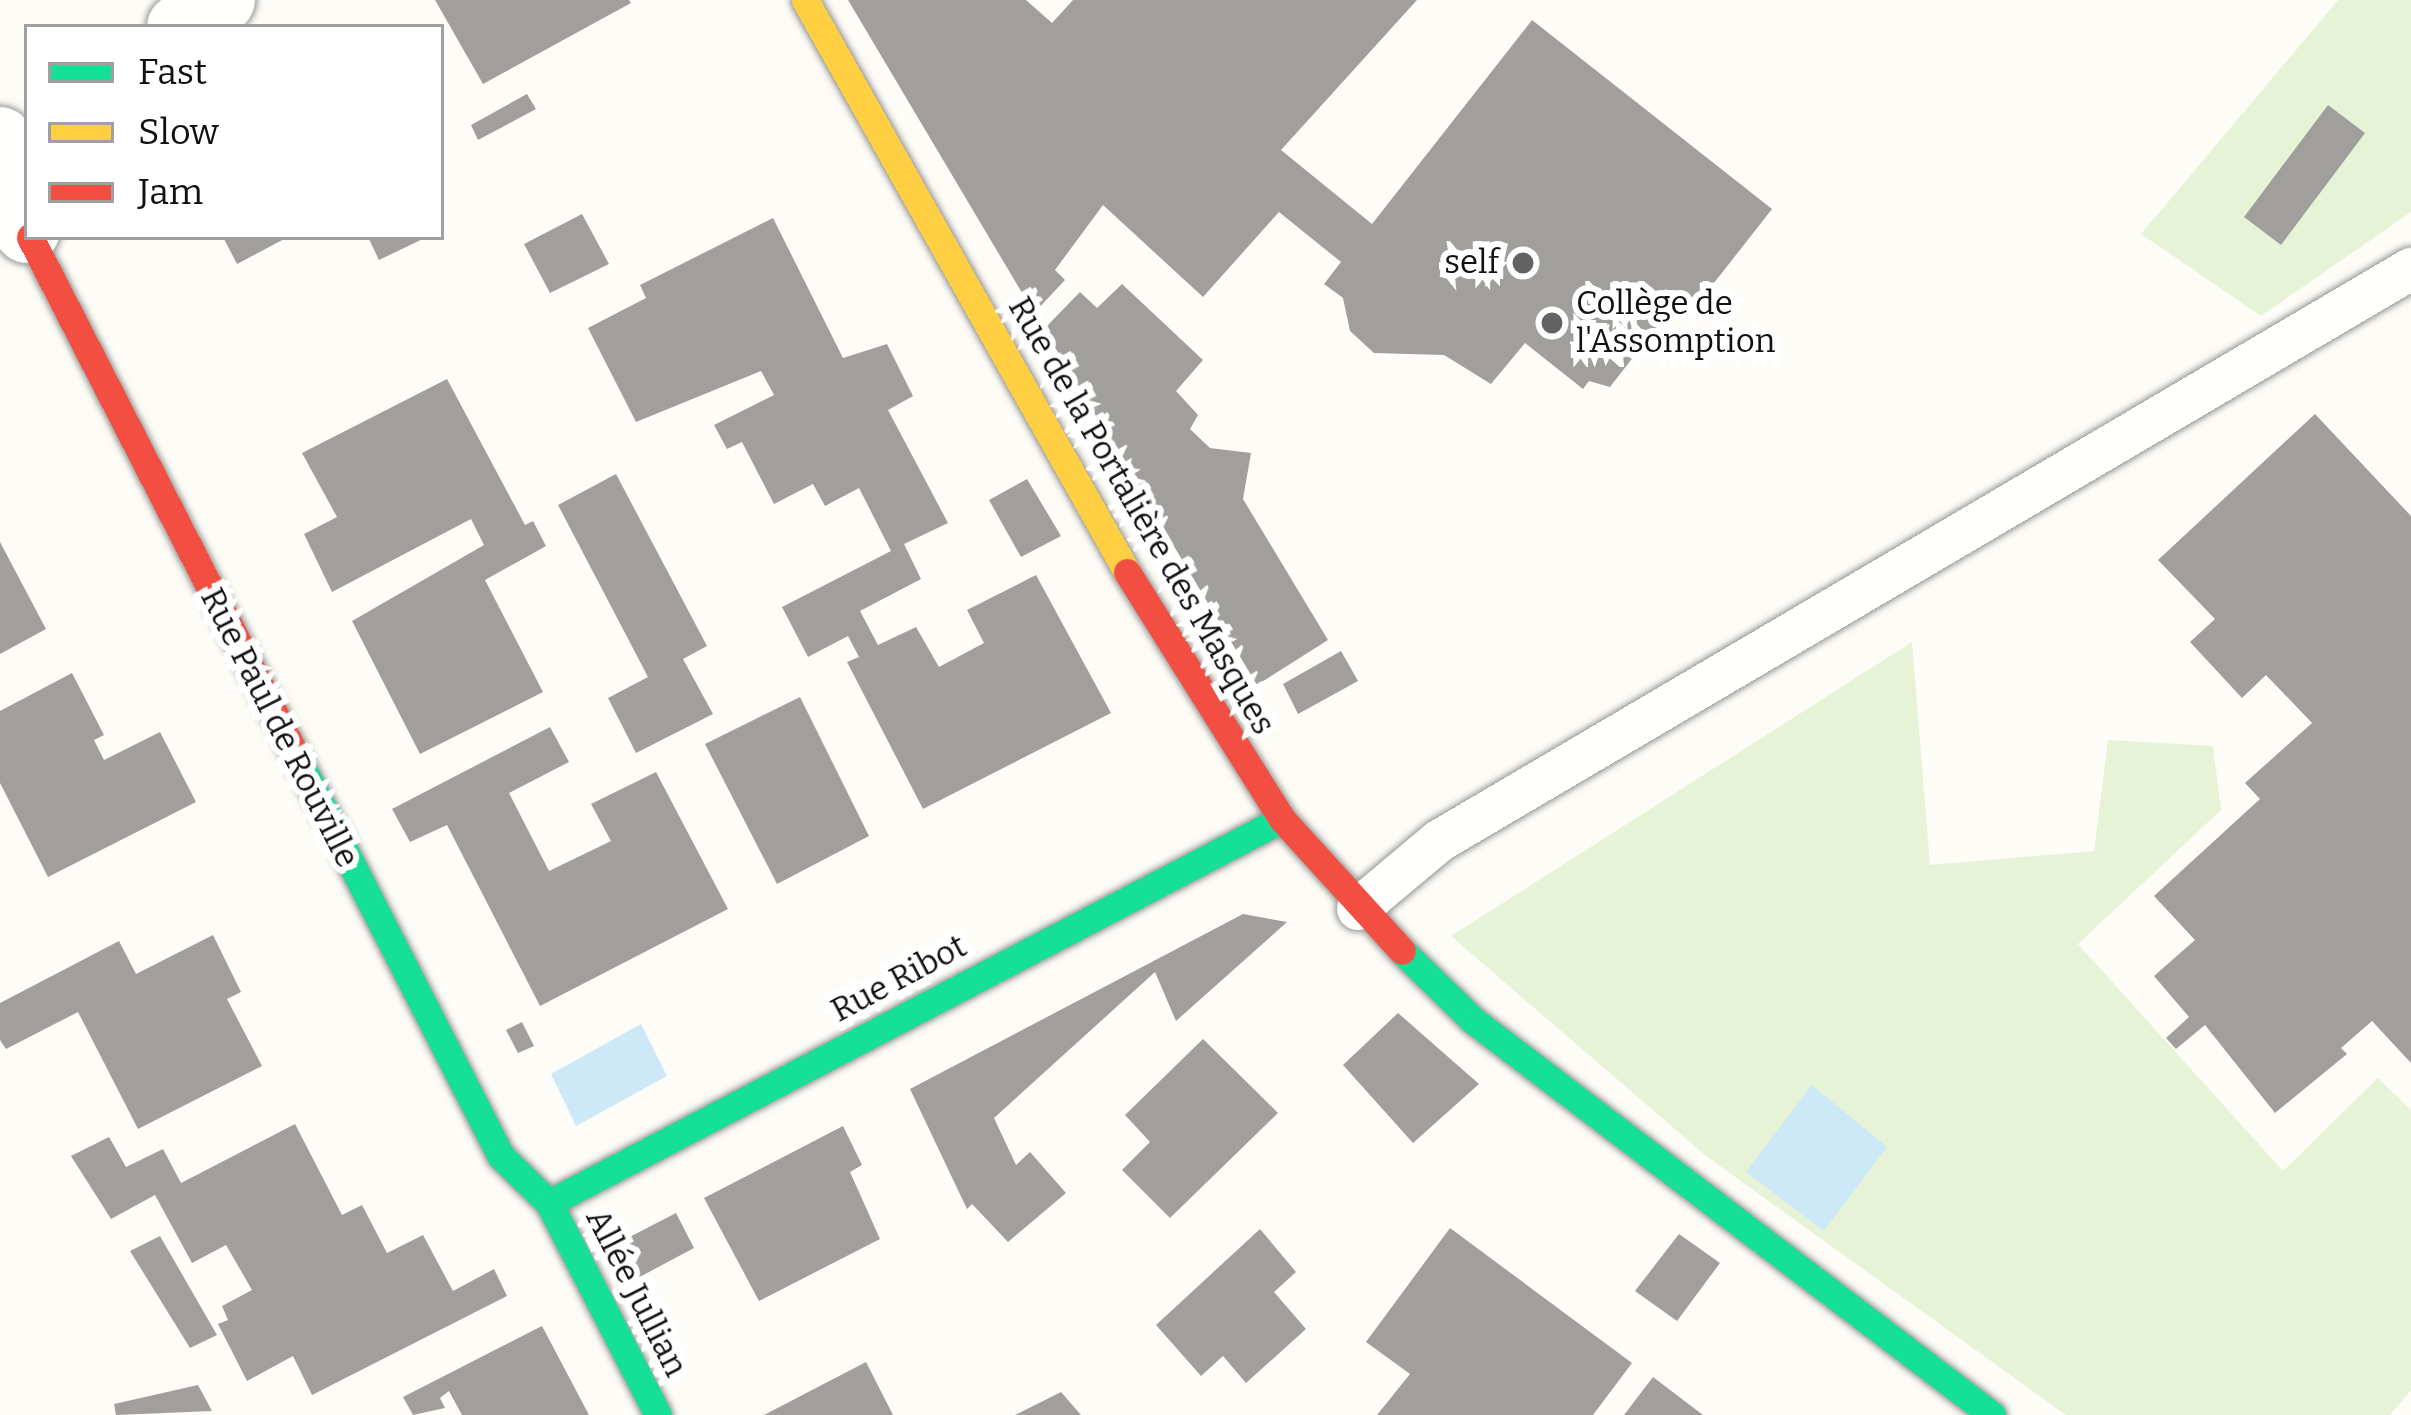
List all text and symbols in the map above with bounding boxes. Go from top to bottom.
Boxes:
legend [24,24,444,240]
text: Fast [138,50,207,94]
text: Slow [138,110,219,154]
text: Jam [138,170,203,214]
place label: self [1444,243,1499,283]
marker: self [1510,250,1536,276]
place label: Collège de l'Assomption [1576,284,1775,362]
street label: Rue de la Portalière des Masques [999,290,1283,742]
marker: Collège de l'Assomption [1539,310,1565,336]
street label: Rue Paul de Rouville [191,582,367,874]
street label: Rue Ribot [825,927,973,1031]
street label: Allée Jullian [577,1202,695,1384]

